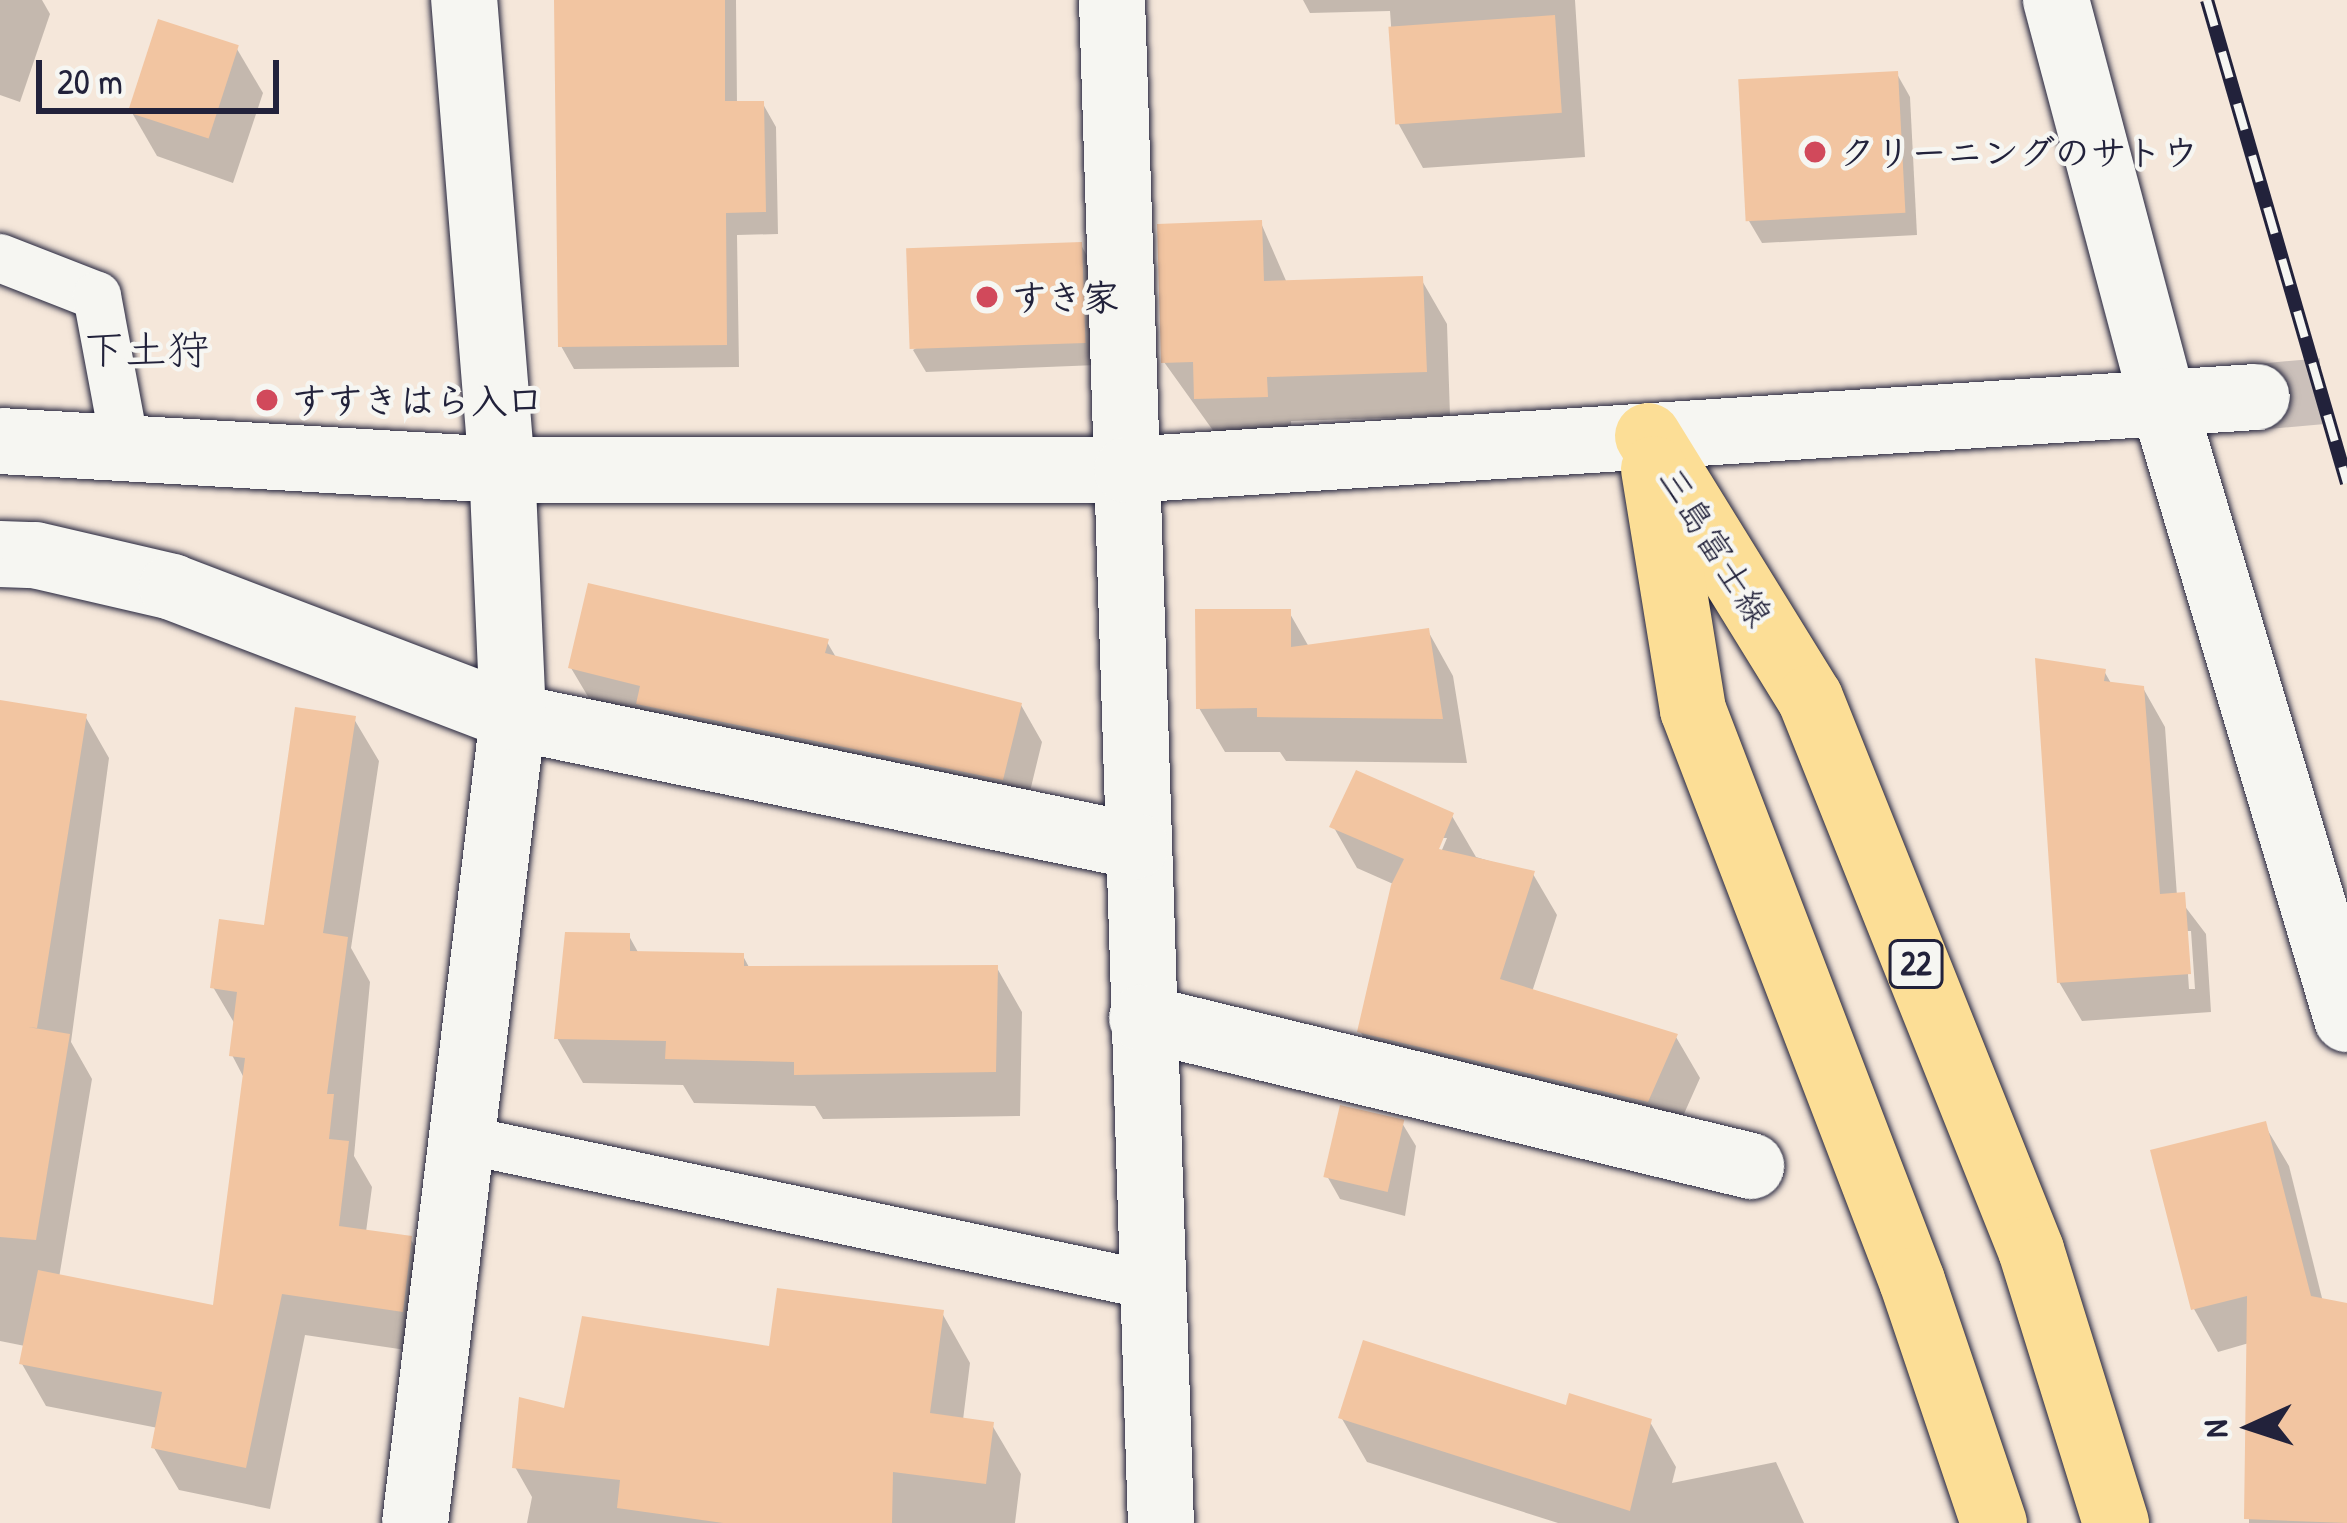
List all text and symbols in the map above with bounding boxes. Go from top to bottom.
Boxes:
scale bar [42,36,285,110]
text: 20 m [57,56,123,105]
place label: クリーニングのサトウ [1839,130,2199,174]
marker: クリーニングのサトウ [1802,139,1828,165]
place label: すき家 [1011,275,1119,319]
marker: すき家 [974,284,1000,310]
district label: 下土狩 [83,324,209,374]
place label: すすきはら入口 [291,378,543,422]
marker: すすきはら入口 [254,387,280,413]
street label: 三島富士線 [1650,458,1782,634]
road number: 22 [1886,937,1946,991]
north arrow [2191,1367,2311,1487]
text: N [2193,1419,2237,1439]

